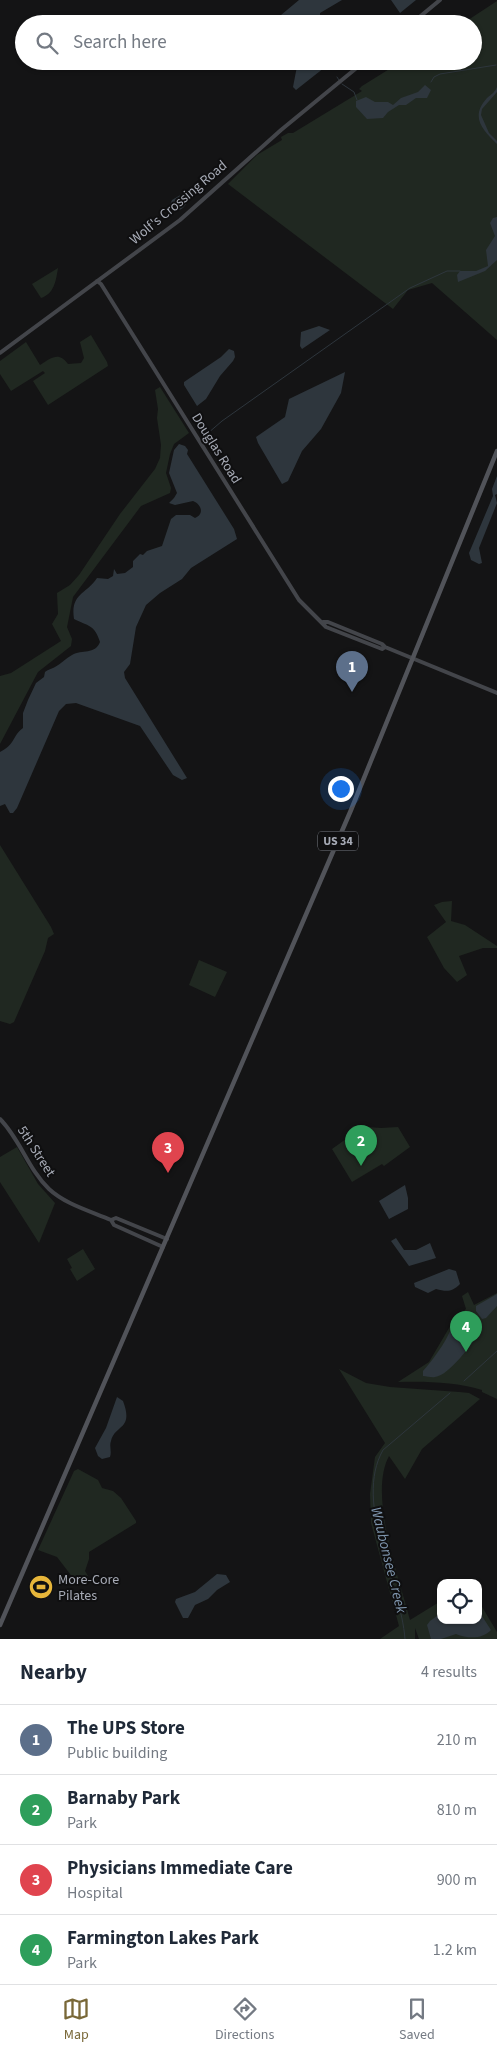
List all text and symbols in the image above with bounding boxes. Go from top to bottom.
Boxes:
search box [15,15,482,70]
icon: search [33,29,61,57]
text: Search here [73,29,167,56]
street label: Wolf's Crossing Road [126,156,232,250]
street label: Douglas Road [186,409,246,488]
pin: 1 [336,651,368,692]
your location [328,776,354,802]
road number: US 34 [318,831,358,850]
street label: 5th Street [12,1122,60,1181]
pin: 2 [345,1125,377,1166]
pin: 3 [152,1132,184,1173]
pin: 4 [450,1311,482,1352]
water label: Waubonsee Creek [365,1505,412,1616]
place label: More-Core Pilates [58,1570,119,1606]
sports icon: More-Core Pilates [28,1574,54,1600]
map controls [437,1579,482,1624]
button: locate [437,1579,482,1624]
text: Nearby [20,1657,87,1687]
text: 4 results [421,1661,477,1683]
text: The UPS Store [67,1715,185,1742]
text: 1 [32,1729,40,1751]
text: 210 m [437,1729,477,1751]
text: Public building [67,1742,167,1764]
text: Barnaby Park [67,1785,180,1812]
text: 2 [32,1799,40,1821]
text: 810 m [437,1799,477,1821]
text: Park [67,1812,97,1834]
text: Physicians Immediate Care [67,1855,293,1882]
text: 3 [32,1869,40,1891]
text: 900 m [437,1869,477,1891]
text: Hospital [67,1882,123,1904]
text: Farmington Lakes Park [67,1925,259,1952]
text: 4 [32,1939,40,1961]
text: 1.2 km [433,1939,477,1961]
text: Park [67,1952,97,1974]
tab: Map [62,1995,90,2045]
tab: Directions [215,1995,274,2045]
tab: Saved [399,1995,435,2045]

